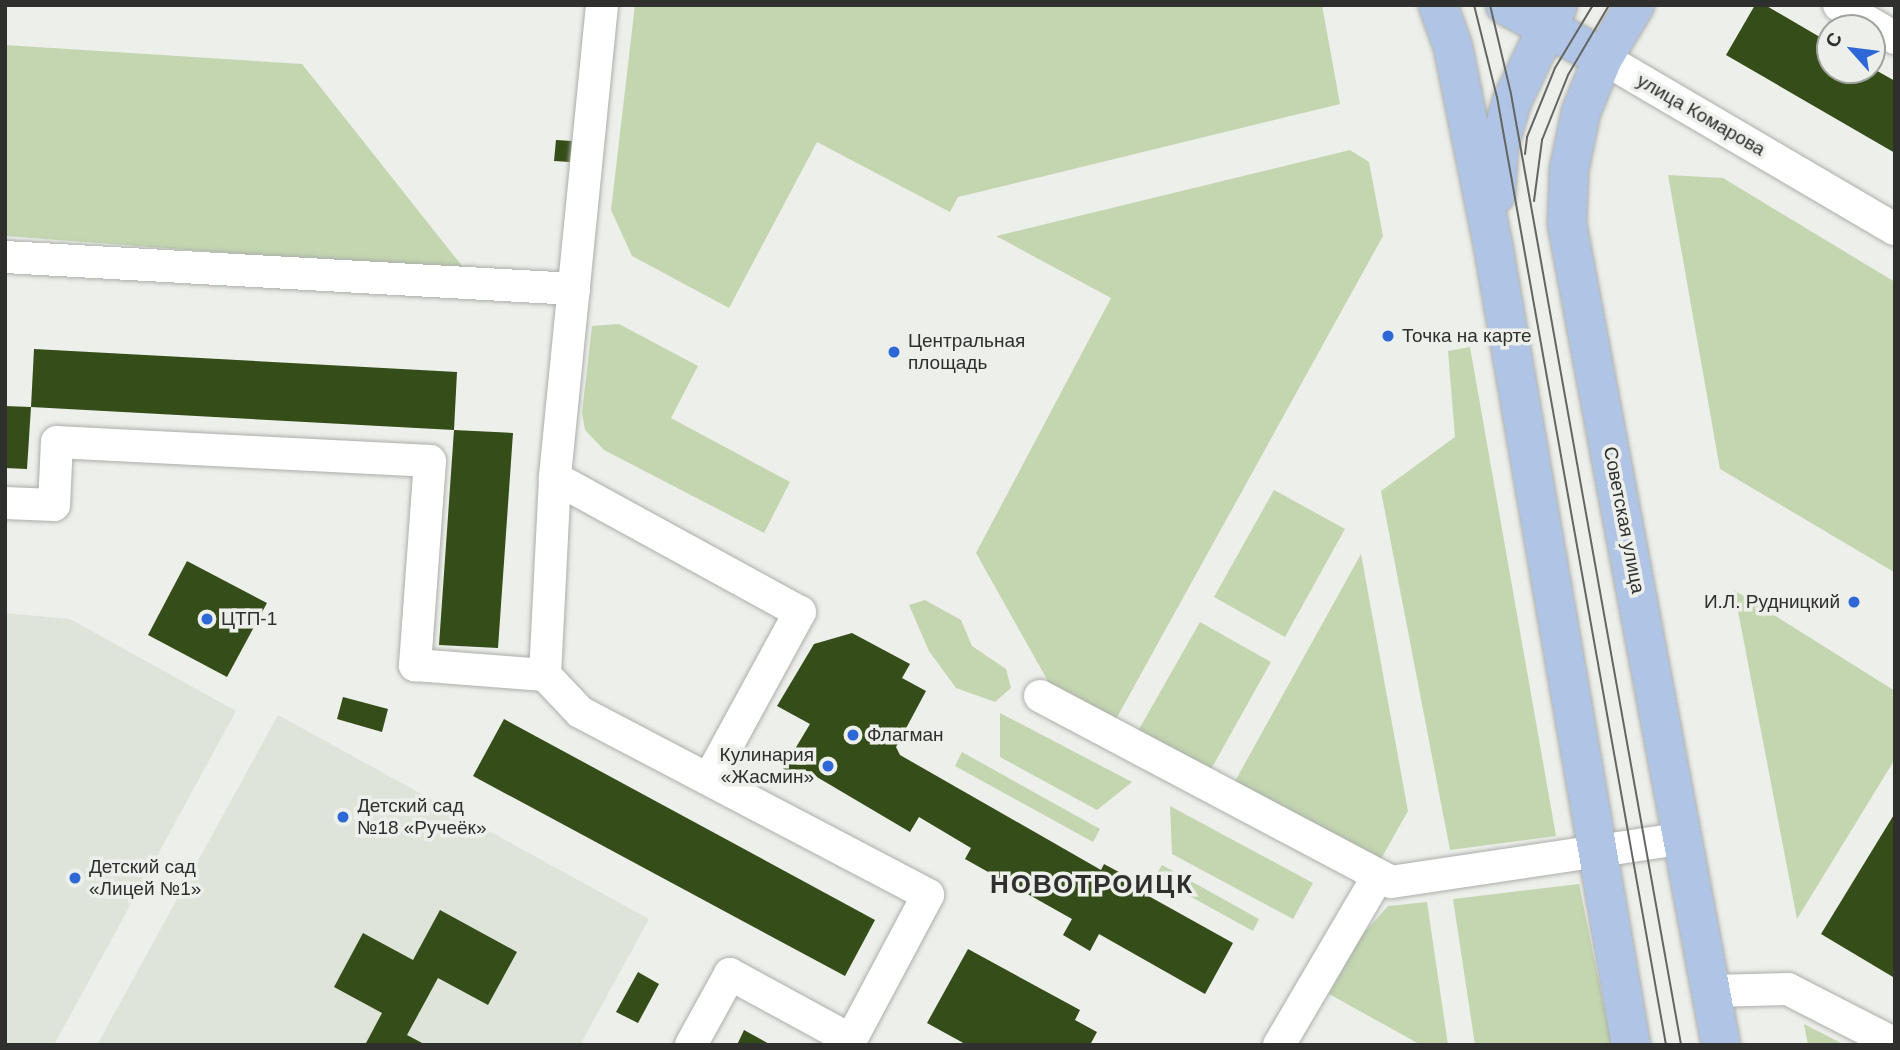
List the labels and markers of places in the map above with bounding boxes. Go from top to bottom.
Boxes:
place label: Точка на карте [1402,325,1532,347]
marker: Точка на карте [1380,328,1396,344]
place label: Центральная площадь [908,330,1025,374]
marker: Центральная площадь [886,344,902,360]
place label: И.Л. Рудницкий [1704,591,1840,613]
marker: И.Л. Рудницкий [1846,594,1862,610]
place label: ЦТП-1 [221,608,277,630]
marker: ЦТП-1 [199,611,215,627]
place label: Флагман [867,724,944,746]
marker: Флагман [845,727,861,743]
place label: Кулинария «Жасмин» [720,744,814,788]
marker: Кулинария «Жасмин» [820,758,836,774]
place label: Детский сад №18 «Ручеёк» [357,795,486,839]
marker: Детский сад №18 «Ручеёк» [335,809,351,825]
place label: Детский сад «Лицей №1» [89,856,201,900]
marker: Детский сад «Лицей №1» [67,870,83,886]

